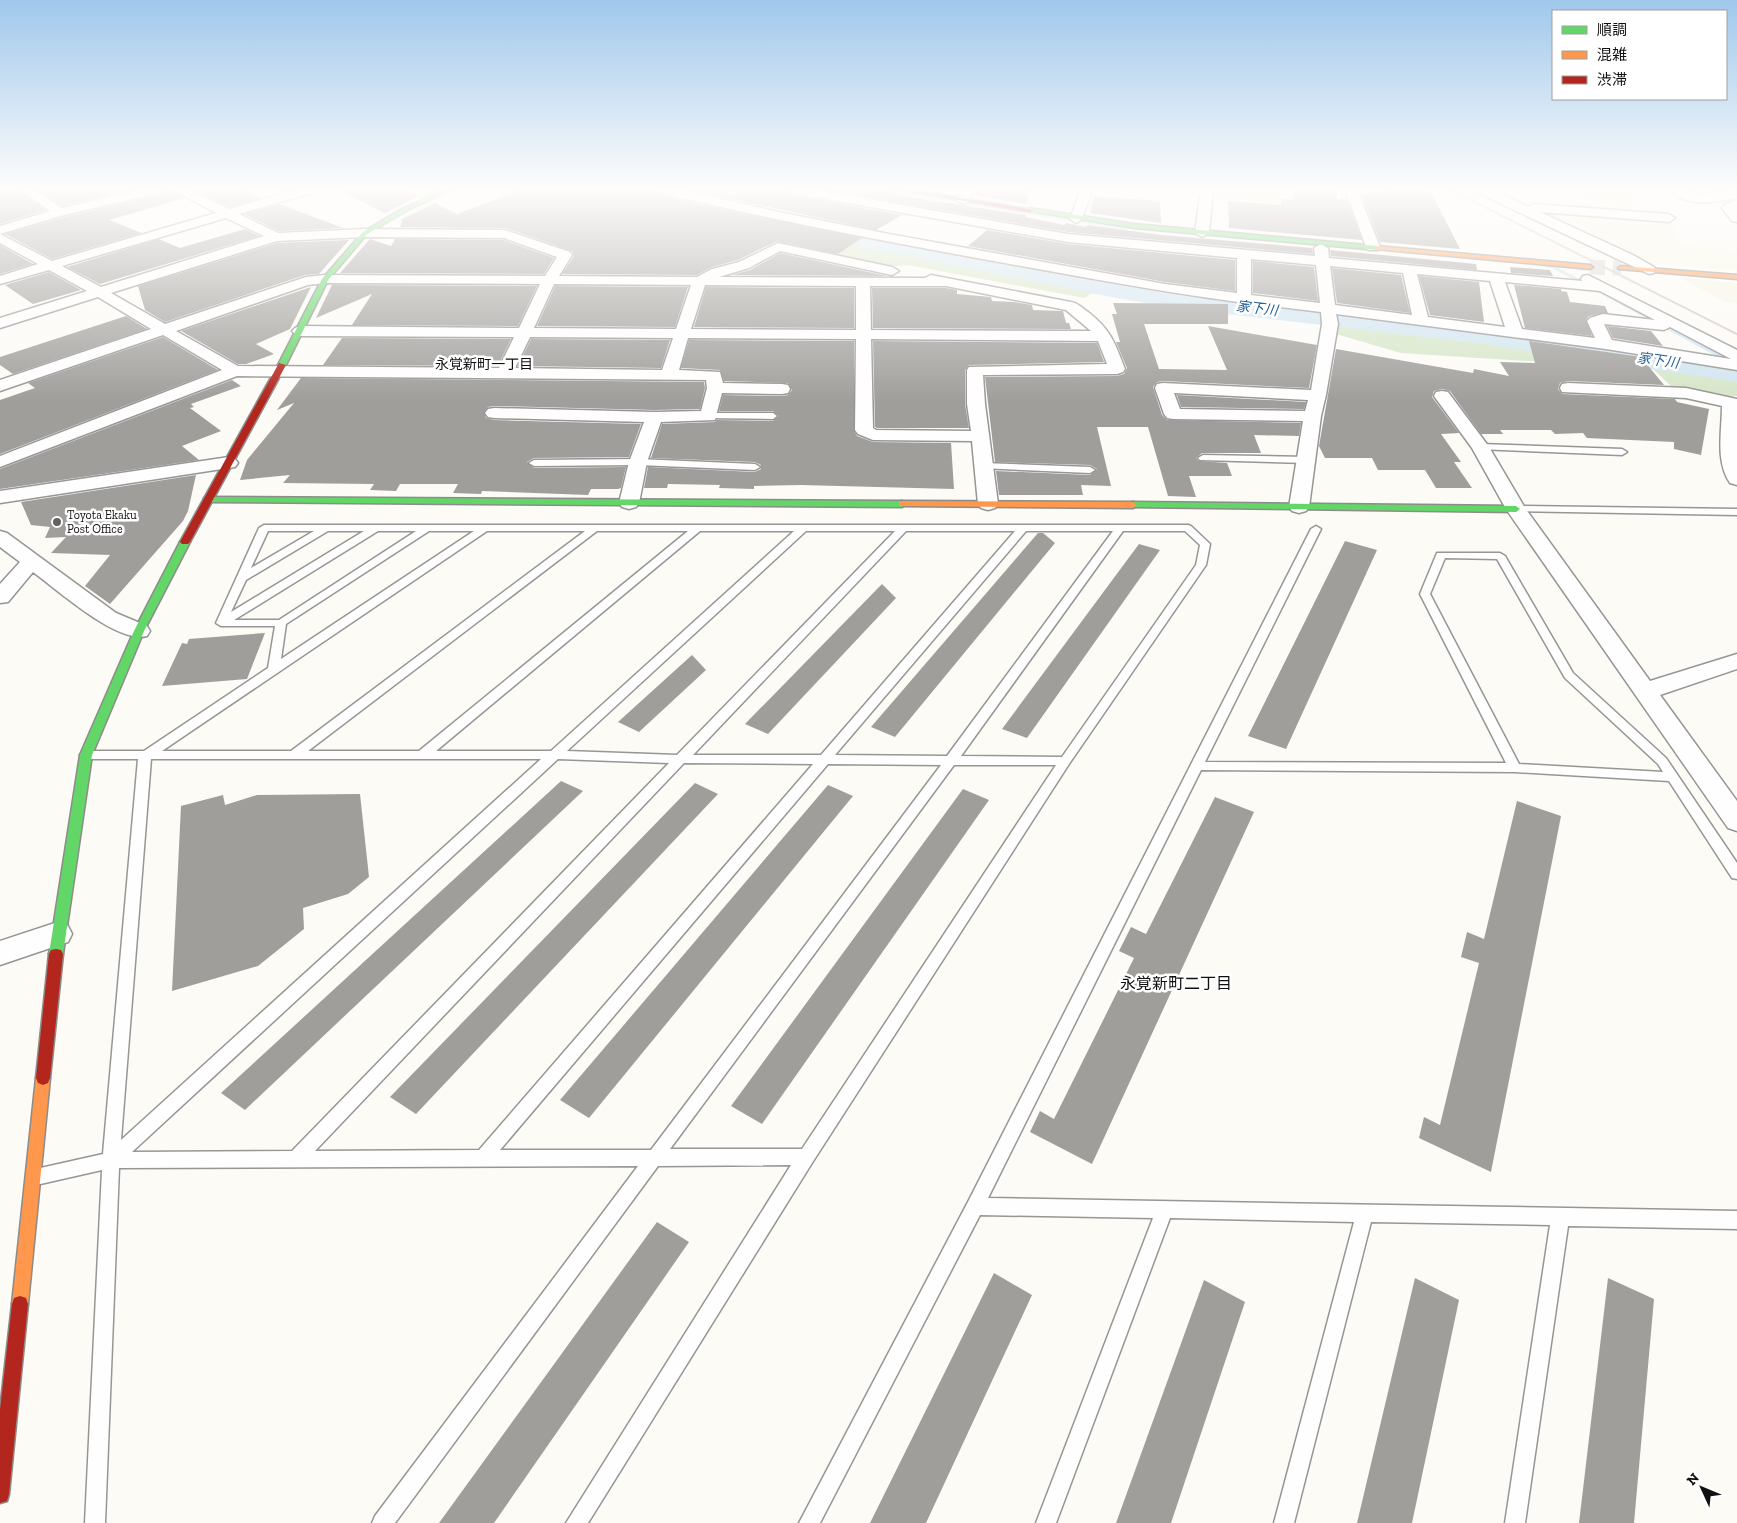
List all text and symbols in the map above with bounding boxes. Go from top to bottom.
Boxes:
legend [1552,10,1727,100]
text: 順調 [1597,21,1627,39]
text: 混雑 [1597,46,1627,64]
text: 渋滞 [1597,71,1627,89]
water label: 家下川 [1235,298,1281,320]
water label: 家下川 [1636,349,1682,372]
district label: 永覚新町一丁目 [435,356,533,373]
place label: Toyota Ekaku Post Office [67,508,137,536]
marker: Toyota Ekaku Post Office [51,516,63,528]
district label: 永覚新町二丁目 [1120,974,1232,993]
north arrow [1677,1463,1727,1513]
text: N [1683,1469,1703,1489]

